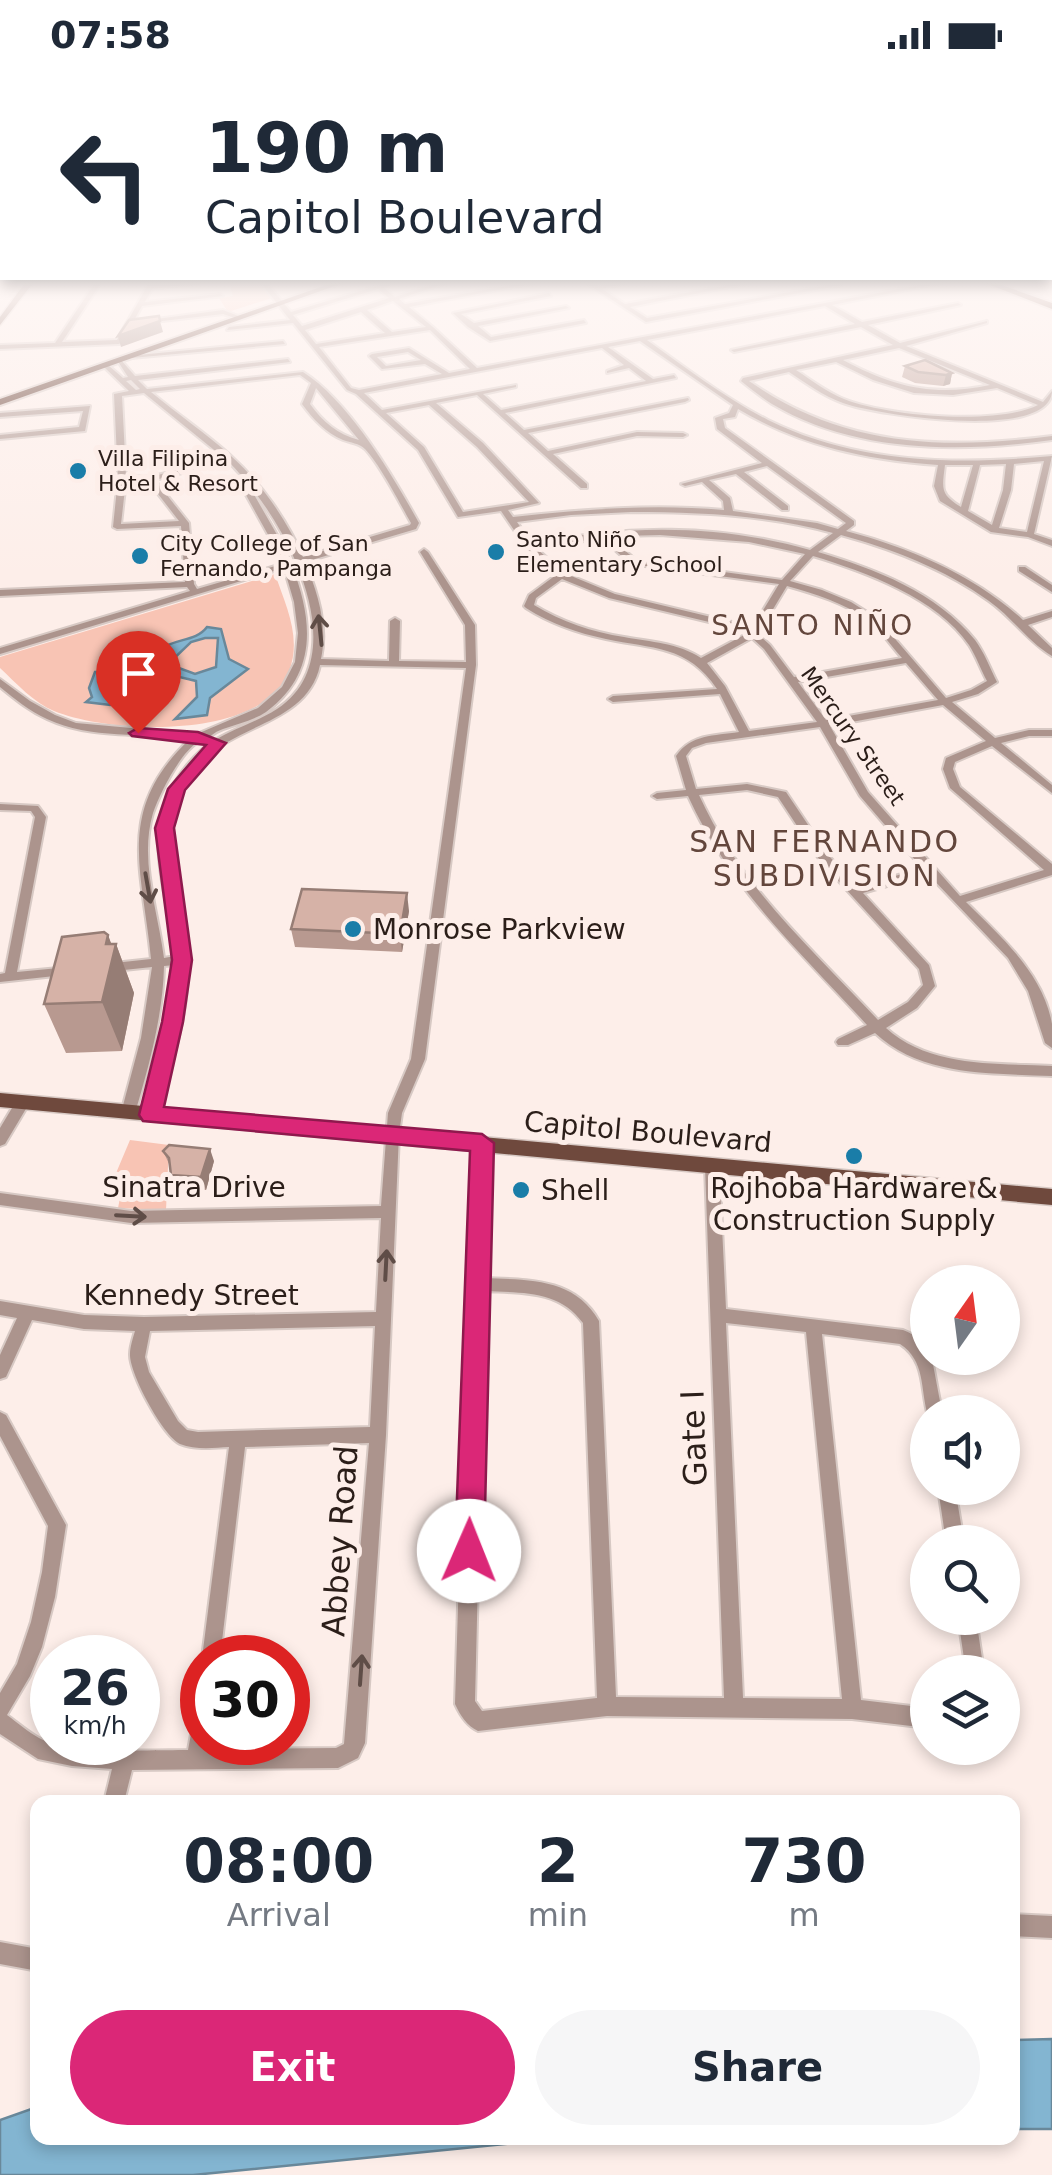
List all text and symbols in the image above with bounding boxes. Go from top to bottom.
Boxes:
text: 07:58 [50,13,171,57]
text: 190 m [205,107,448,189]
icon: left [40,110,170,240]
text: Capitol Boulevard [205,191,605,244]
place label: Villa Filipina Hotel & Resort [98,446,258,496]
marker: Villa Filipina Hotel & Resort [67,460,89,482]
place label: Santo Niño Elementary School [516,527,723,577]
place label: City College of San Fernando, Pampanga [160,531,392,581]
marker: Santo Niño Elementary School [485,541,507,563]
marker: City College of San Fernando, Pampanga [129,545,151,567]
district label: SANTO NIÑO [711,609,915,642]
one-way arrow [310,614,329,647]
pin [96,631,181,734]
icon: arrive [111,646,166,701]
street label: Mercury Street [796,662,910,810]
district label: SAN FERNANDO SUBDIVISION [689,824,961,893]
one-way arrow [139,871,158,904]
place label: Monrose Parkview [373,913,626,946]
marker: Monrose Parkview [342,918,364,940]
street label: Capitol Boulevard [523,1105,773,1159]
marker: Rojhoba Hardware & Construction Supply [843,1145,865,1167]
street label: Sinatra Drive [102,1171,286,1204]
place label: Rojhoba Hardware & Construction Supply [710,1172,998,1237]
place label: Shell [541,1174,609,1207]
marker: Shell [510,1179,532,1201]
one-way arrow [115,1207,147,1226]
one-way arrow [377,1250,396,1282]
north arrow [910,1265,1020,1375]
map controls [910,1265,1020,1765]
street label: Kennedy Street [83,1279,299,1312]
street label: Gate I [673,1389,715,1487]
button: sound [910,1395,1020,1505]
street label: Abbey Road [314,1444,366,1638]
position arrow [417,1499,521,1603]
button: search [910,1525,1020,1635]
speed limit sign: 30 [180,1635,310,1765]
one-way arrow [352,1654,371,1686]
button: layers [910,1655,1020,1765]
text: 26 [60,1659,130,1717]
text: km/h [63,1711,127,1740]
text: 08:00 [183,1826,374,1896]
text: 2 [537,1826,579,1896]
text: 730 [741,1826,867,1896]
text: Arrival [227,1896,331,1934]
text: min [528,1896,588,1934]
text: m [788,1896,820,1934]
button: Exit [70,2010,515,2125]
button: Share [535,2010,980,2125]

